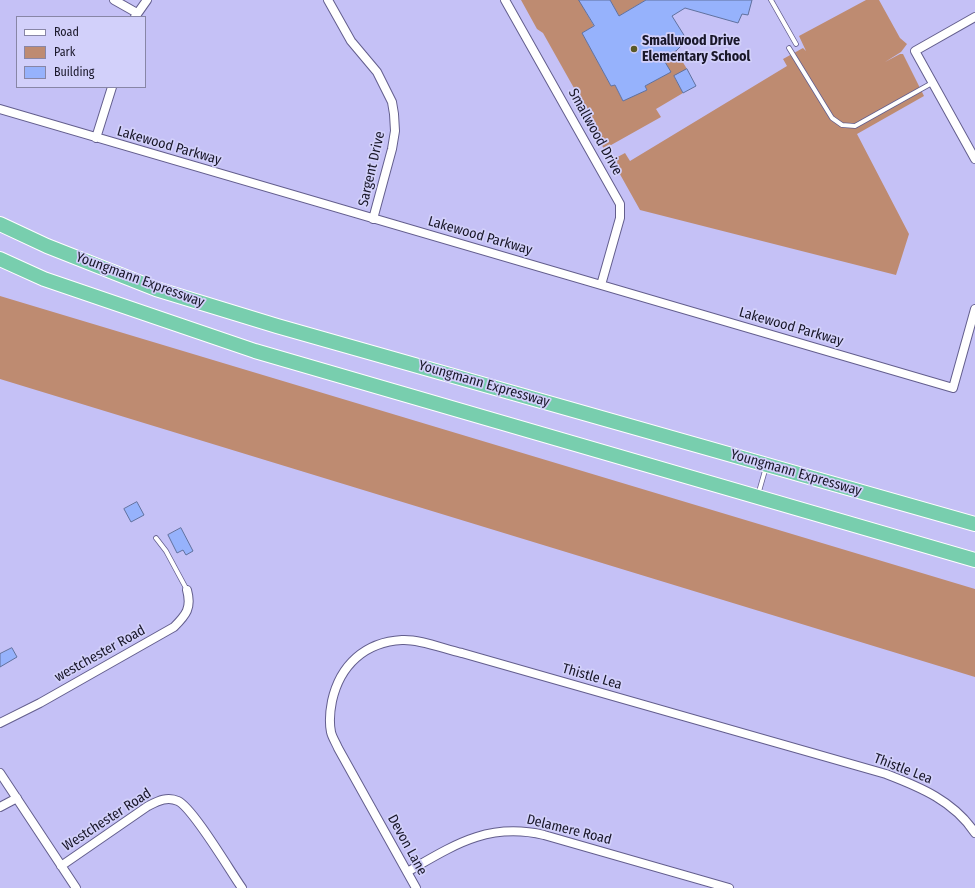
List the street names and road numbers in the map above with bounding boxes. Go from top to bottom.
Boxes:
street label: Smallwood Drive [564,86,626,178]
street label: Lakewood Parkway [115,123,223,169]
street label: Sargent Drive [355,130,389,208]
street label: Lakewood Parkway [426,213,534,259]
street label: Youngmann Expressway [73,249,207,311]
street label: Lakewood Parkway [737,304,845,350]
street label: Youngmann Expressway [417,357,551,411]
street label: Youngmann Expressway [729,446,863,500]
street label: westchester Road [52,622,148,686]
street label: Thistle Lea [560,660,624,694]
street label: Thistle Lea [871,750,935,788]
street label: Westchester Road [60,785,154,855]
street label: Delamere Road [525,811,613,849]
street label: Devon Lane [384,812,430,878]

